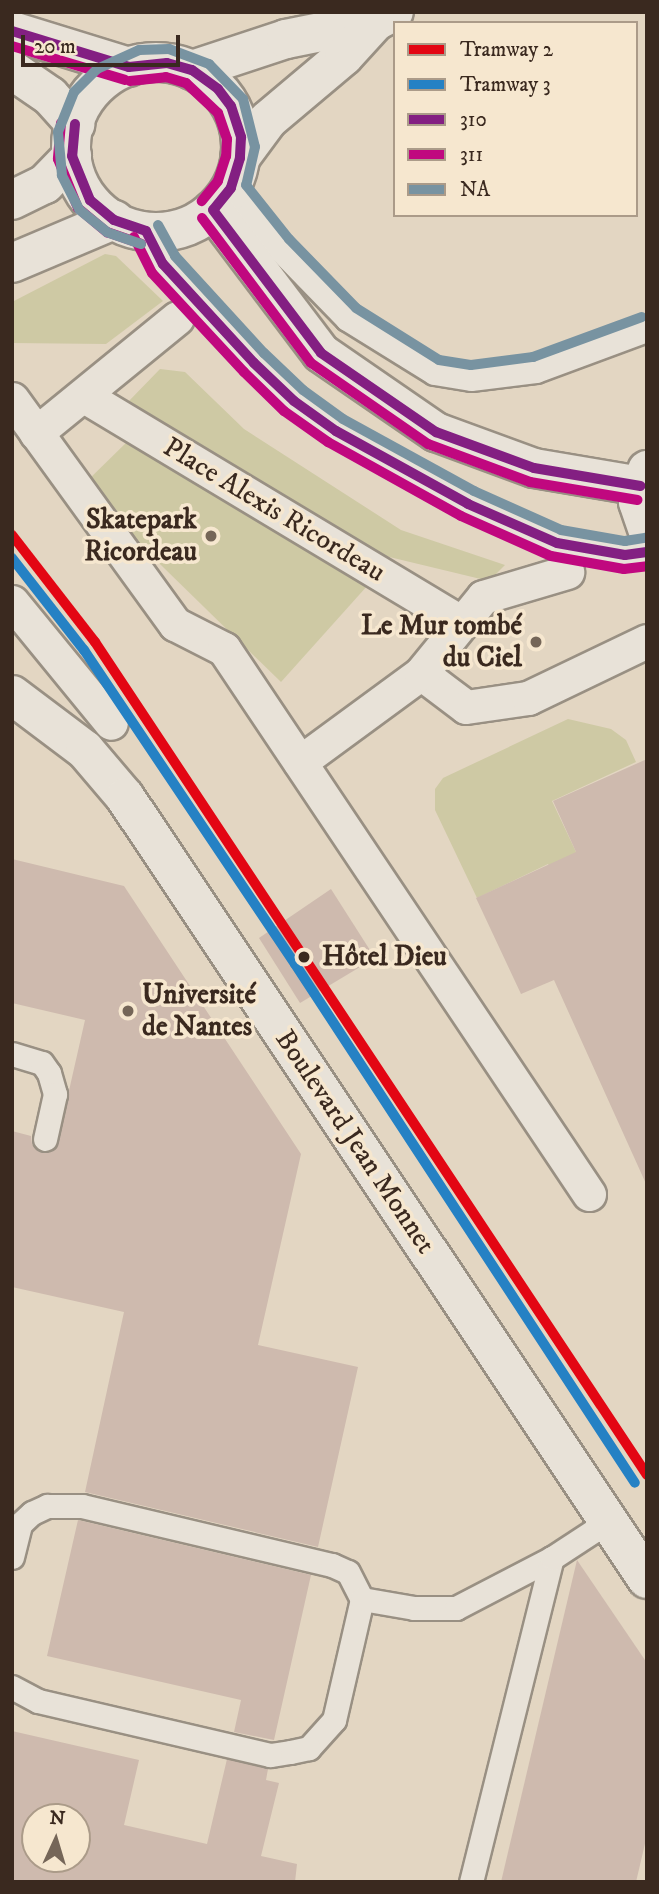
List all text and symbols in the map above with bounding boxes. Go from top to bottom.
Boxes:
scale bar [24,21,184,65]
legend [393,21,638,217]
text: 20 m [34,34,76,60]
text: Tramway 2 [460,37,553,63]
text: Tramway 3 [460,72,551,98]
text: 310 [460,107,487,133]
text: 311 [460,142,483,168]
text: NA [460,177,490,203]
street label: Place Alexis Ricordeau [157,430,391,590]
place label: Skatepark Ricordeau [84,503,197,569]
marker: Skatepark Ricordeau [203,528,219,544]
place label: Le Mur tombé du Ciel [361,609,522,675]
marker: Le Mur tombé du Ciel [528,634,544,650]
place label: Hôtel Dieu [322,940,447,974]
marker: Hôtel Dieu [292,945,316,969]
place label: Université de Nantes [142,978,256,1044]
marker: Université de Nantes [120,1003,136,1019]
street label: Boulevard Jean Monnet [268,1024,442,1260]
north arrow [21,1803,91,1873]
text: N [49,1807,66,1831]

